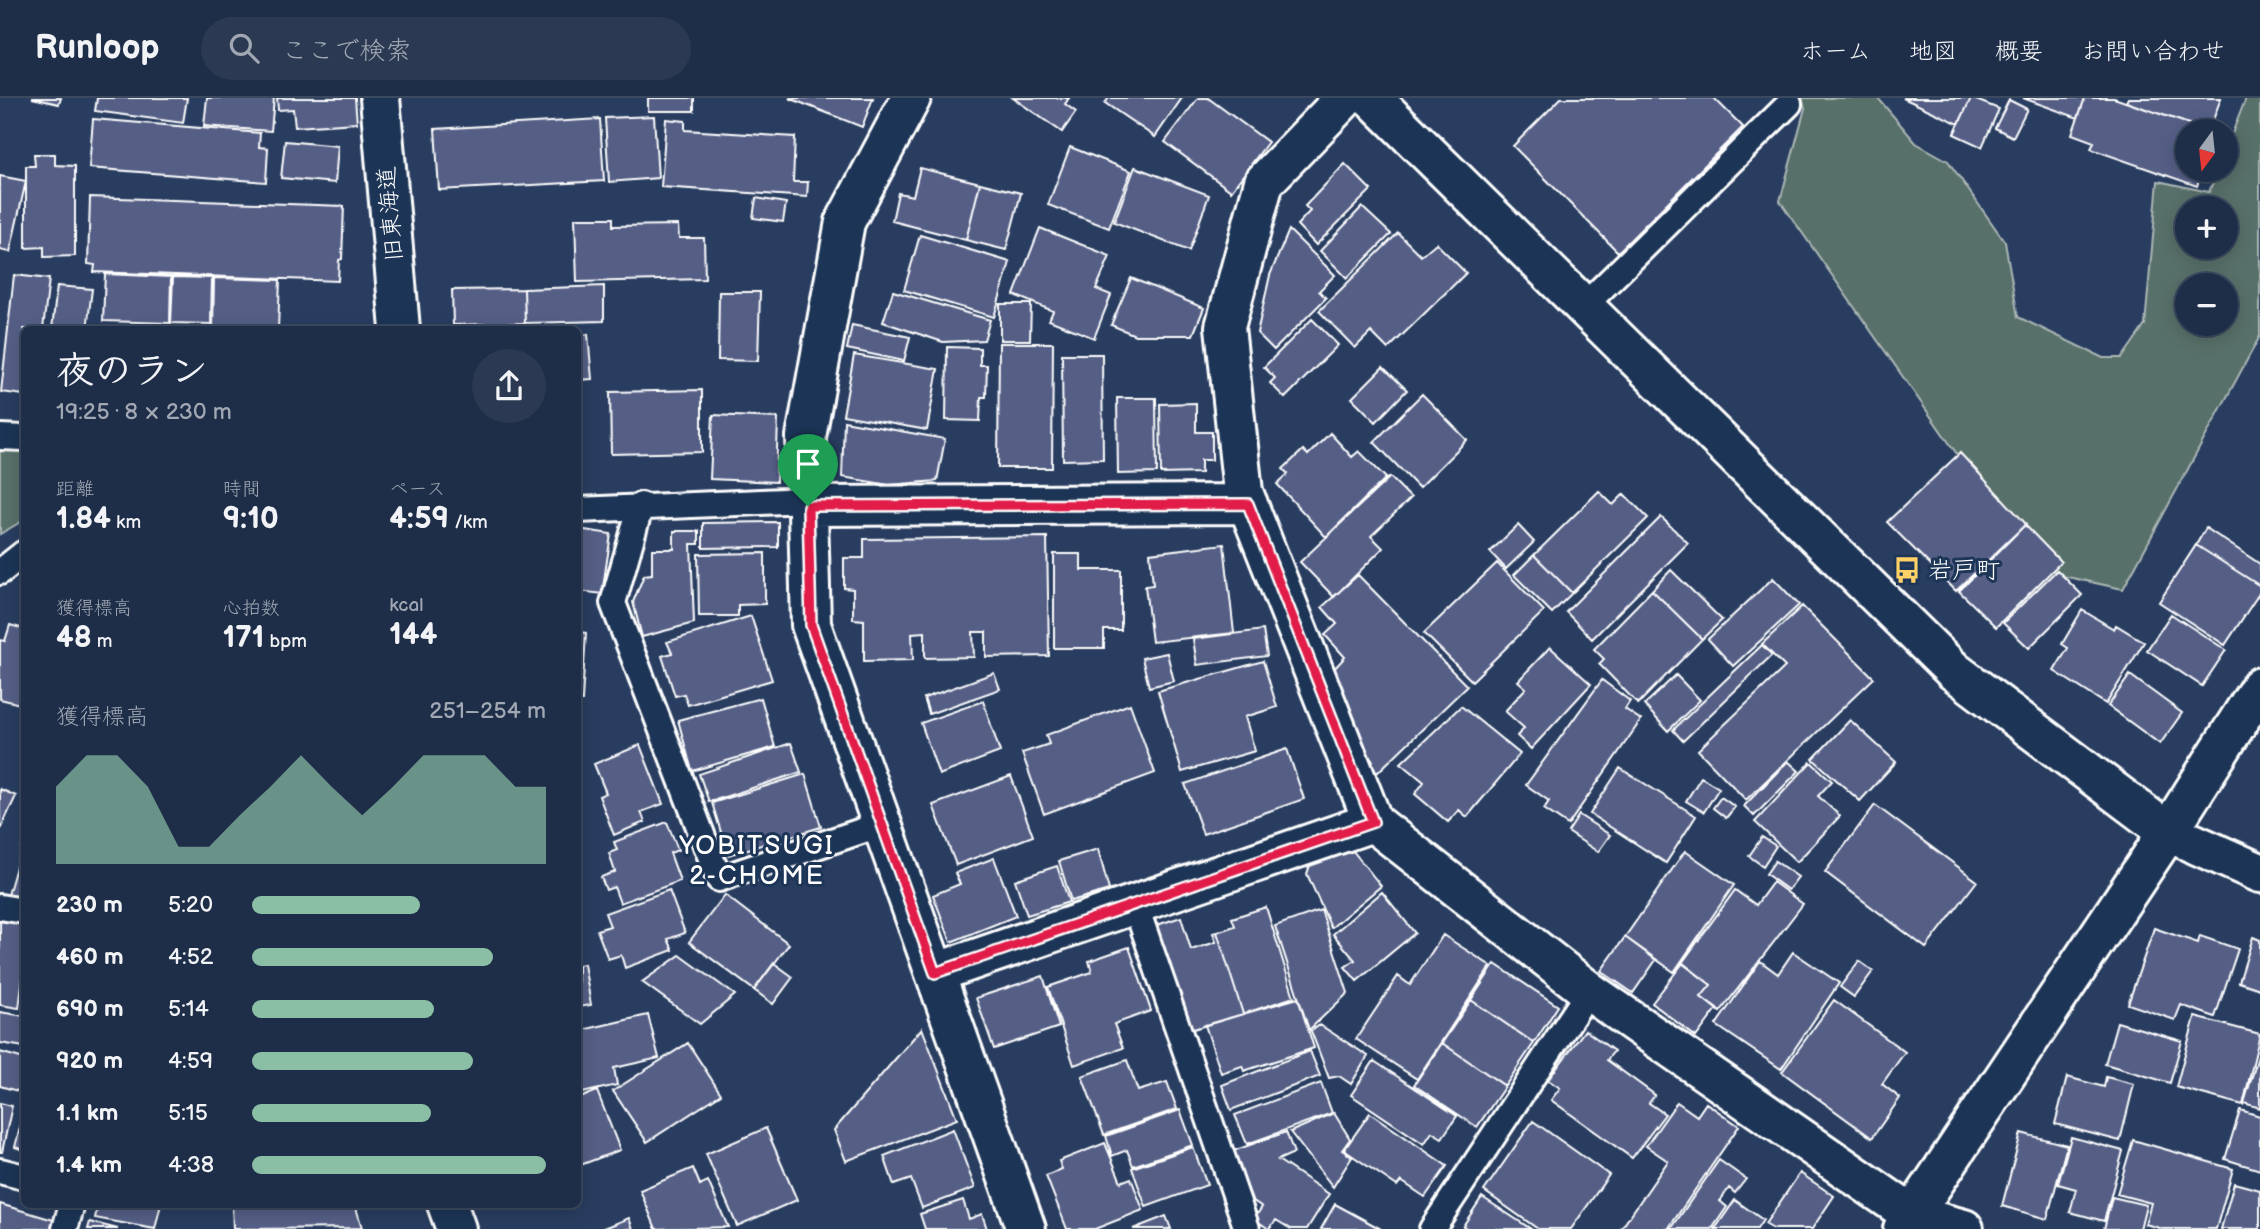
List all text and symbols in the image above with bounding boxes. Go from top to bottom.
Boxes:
search box [201,17,691,80]
text: Runloop [35,28,159,68]
icon: search [225,29,263,67]
text: ここで検索 [281,36,411,67]
text: ホーム [1800,37,1871,66]
text: 地図 [1909,37,1957,66]
text: 概要 [1995,37,2043,66]
text: お問い合わせ [2081,37,2225,66]
north arrow [2175,119,2238,182]
map controls [2175,119,2238,336]
street label: 旧東海道 [372,165,409,263]
button: + [2175,196,2238,259]
button: − [2175,273,2238,336]
text: 夜のラン [56,349,208,394]
button: share [472,349,546,423]
text: 19:25 · 8 × 230 m [56,398,232,426]
pin [778,434,838,506]
icon: arrive [789,445,827,483]
text: 距離 [56,478,94,501]
text: 時間 [223,478,261,501]
text: ペース [389,478,445,501]
text: 1.84 [56,501,111,537]
text: 9:10 [223,501,279,537]
text: 4:59 [389,501,449,537]
text: km [111,511,141,534]
text: /km [449,511,488,534]
bus stop icon: 岩戸町 [1892,555,1922,585]
place label: 岩戸町 [1928,556,2000,585]
text: kcal [389,594,423,617]
text: 獲得標高 [56,597,132,620]
text: 心拍数 [223,597,280,620]
text: 144 [389,617,437,653]
text: 48 [56,620,92,656]
text: 171 [223,620,264,656]
text: m [92,630,113,653]
text: bpm [264,630,307,653]
text: 251–254 m [429,697,546,725]
text: 獲得標高 [56,703,148,731]
district label: YOBITSUGI 2-CHOME [678,831,835,892]
text: 230 m [56,891,123,919]
text: 5:20 [168,891,213,919]
text: 460 m [56,943,124,971]
text: 4:52 [168,943,213,971]
text: 690 m [56,995,124,1023]
text: 5:14 [168,995,209,1023]
text: 920 m [56,1047,123,1075]
text: 4:59 [168,1047,213,1075]
text: 1.1 km [56,1099,118,1127]
text: 5:15 [168,1099,208,1127]
text: 1.4 km [56,1151,122,1179]
text: 4:38 [168,1151,214,1179]

